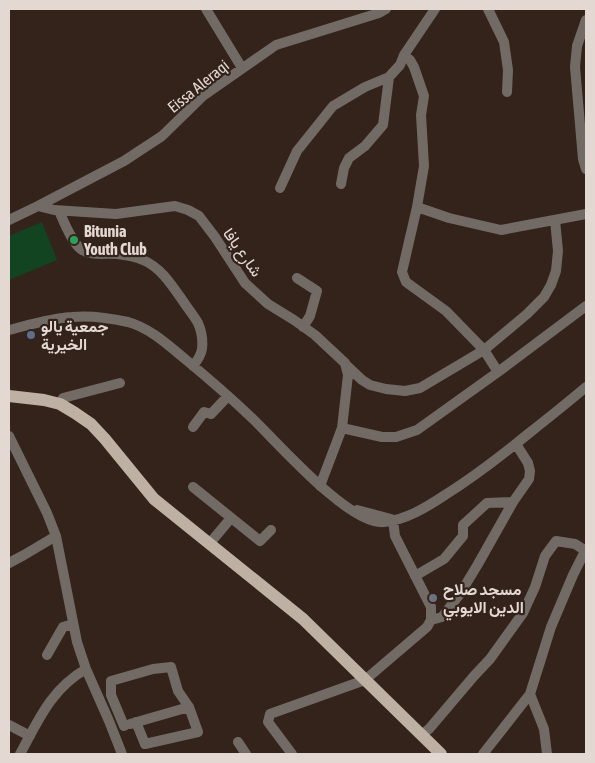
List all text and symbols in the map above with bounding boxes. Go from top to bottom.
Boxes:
street label: Eissa Aleraqi [164,56,233,117]
place label: Bitunia Youth Club [83,222,147,258]
street label: شارع يافا [217,224,266,281]
marker: Bitunia Youth Club [68,234,80,246]
place label: جمعية يالو الخيرية [41,317,108,355]
marker: جمعية يالو الخيرية [25,329,37,341]
place label: مسجد صلاح الدين الايوبي [443,580,524,621]
marker: مسجد صلاح الدين الايوبي [427,592,439,604]

